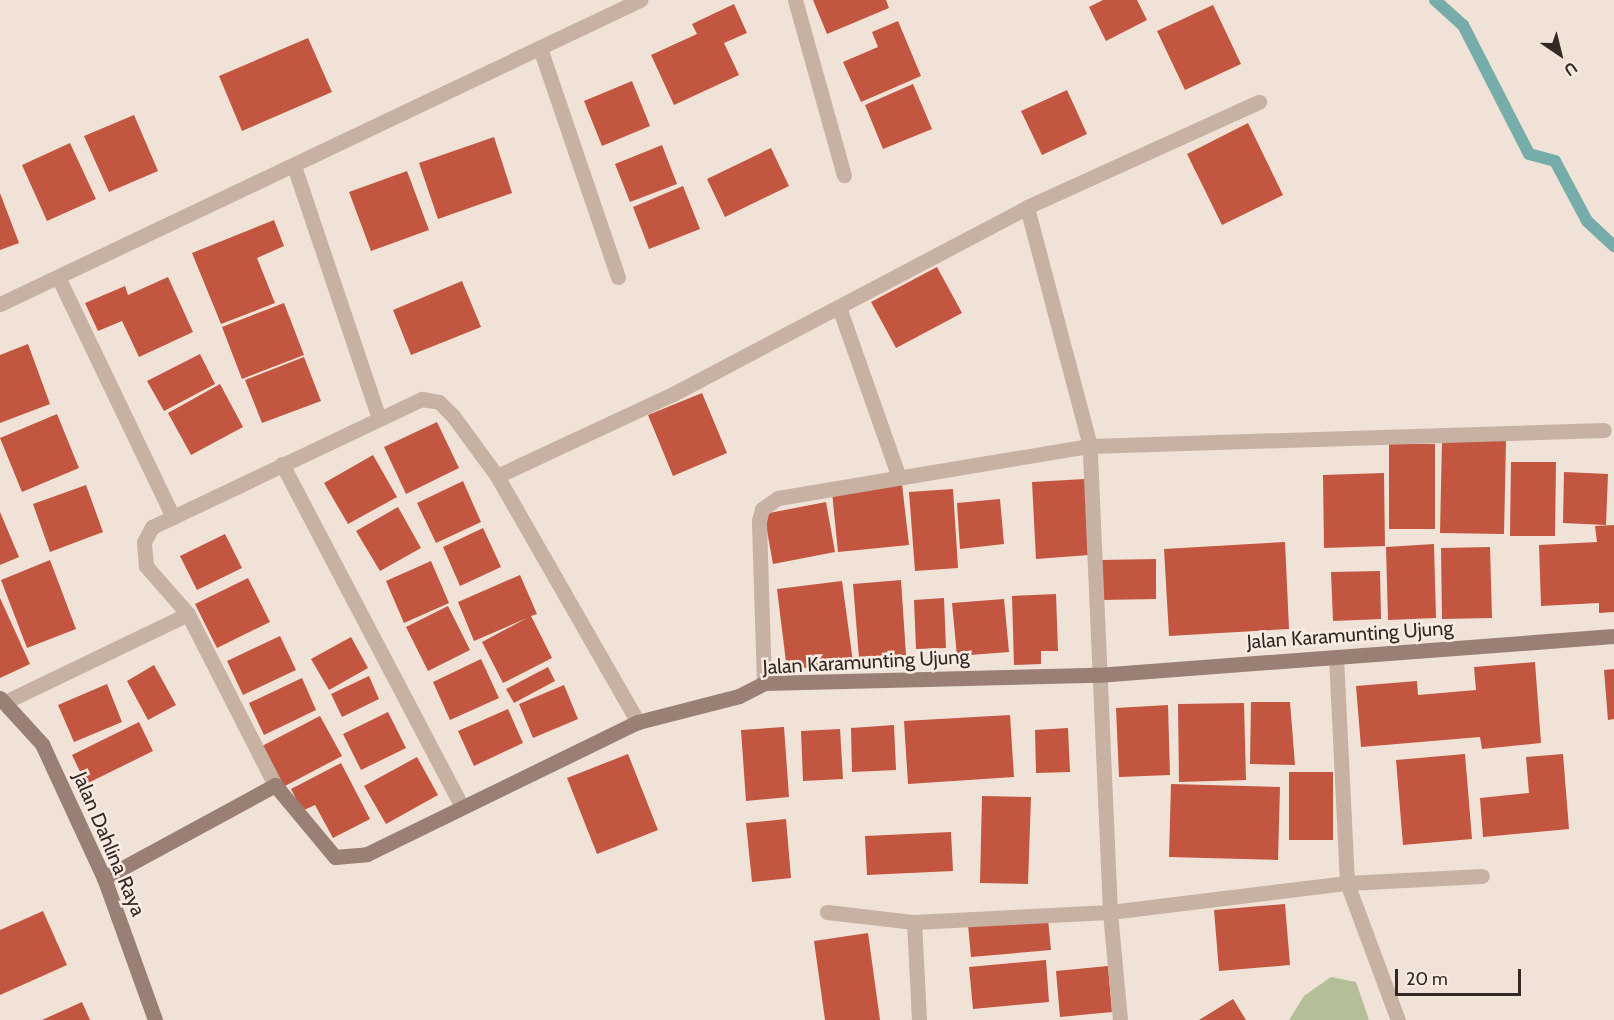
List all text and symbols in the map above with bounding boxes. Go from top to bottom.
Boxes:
north arrow [1530,24,1590,84]
text: U [1560,58,1581,80]
street label: Jalan Karamunting Ujung [1246,616,1454,654]
street label: Jalan Karamunting Ujung [762,645,970,679]
street label: Jalan Dahlina Raya [68,768,150,920]
scale bar [1398,957,1524,995]
text: 20 m [1406,968,1448,990]

